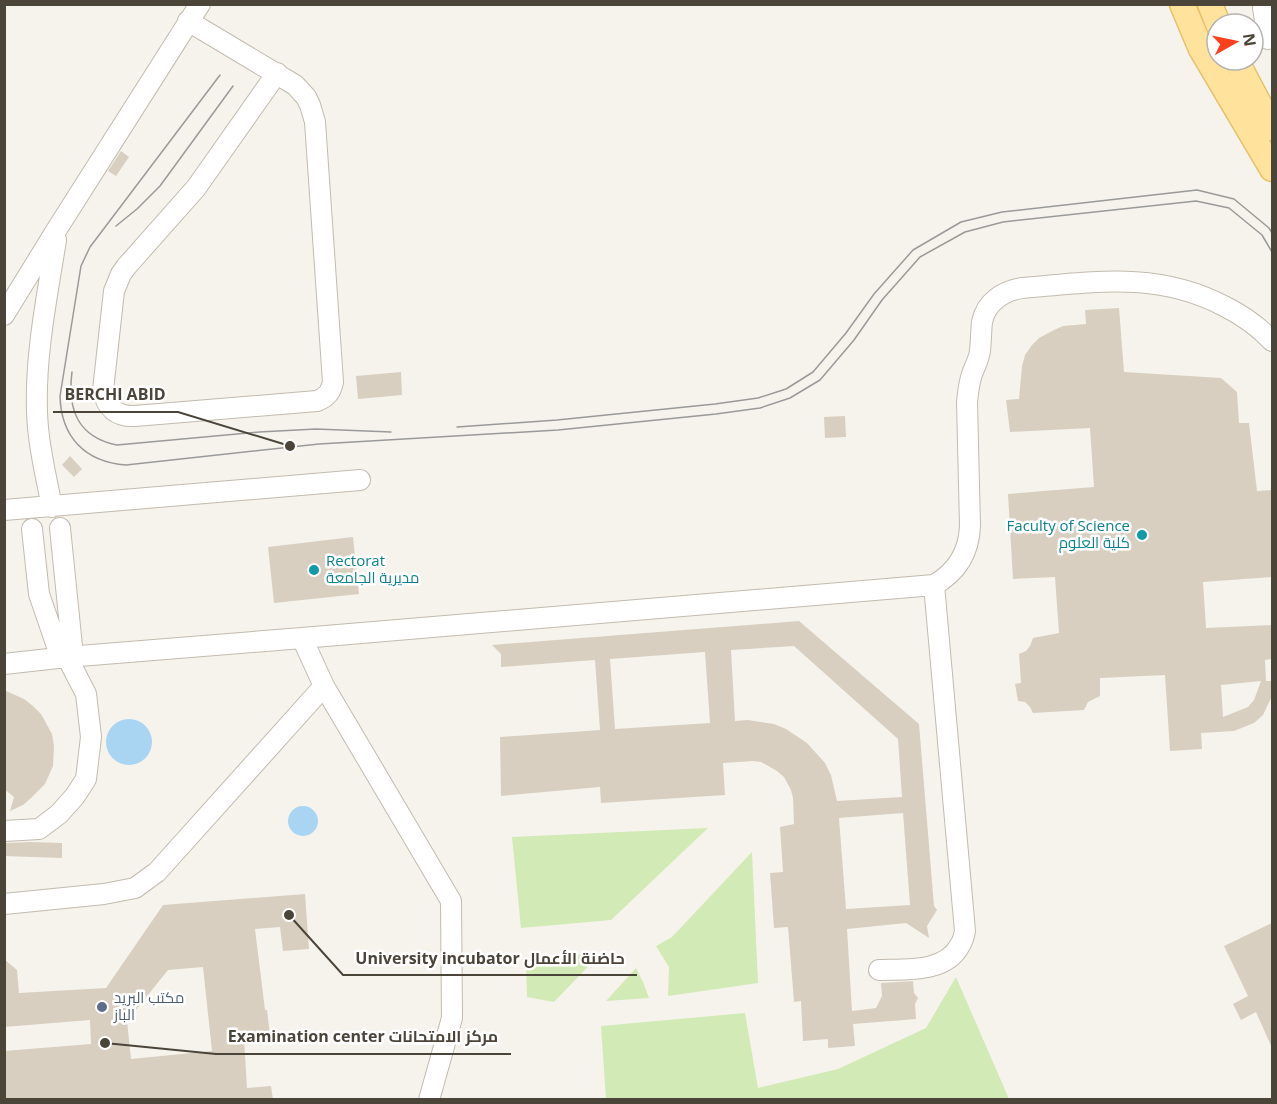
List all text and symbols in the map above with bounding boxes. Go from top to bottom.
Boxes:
north arrow [1205,12,1265,72]
text: N [1238,32,1262,48]
callout: BERCHI ABID [53,378,178,412]
text: BERCHI ABID [64,383,166,405]
place label: Faculty of Science كلية العلوم [1007,515,1130,553]
marker: Faculty of Science كلية العلوم [1135,528,1149,542]
place label: Rectorat مديرية الجامعة [326,550,419,587]
marker: Rectorat مديرية الجامعة [307,563,321,577]
callout: University incubator حاضنة الأعمال [343,941,637,975]
text: University incubator حاضنة الأعمال [355,947,625,969]
place label: مكتب البريد الباز [113,987,184,1024]
marker: مكتب البريد الباز [95,1000,109,1014]
callout: Examination center مركز الامتحانات [216,1020,511,1054]
text: Examination center مركز الامتحانات [228,1025,498,1047]

